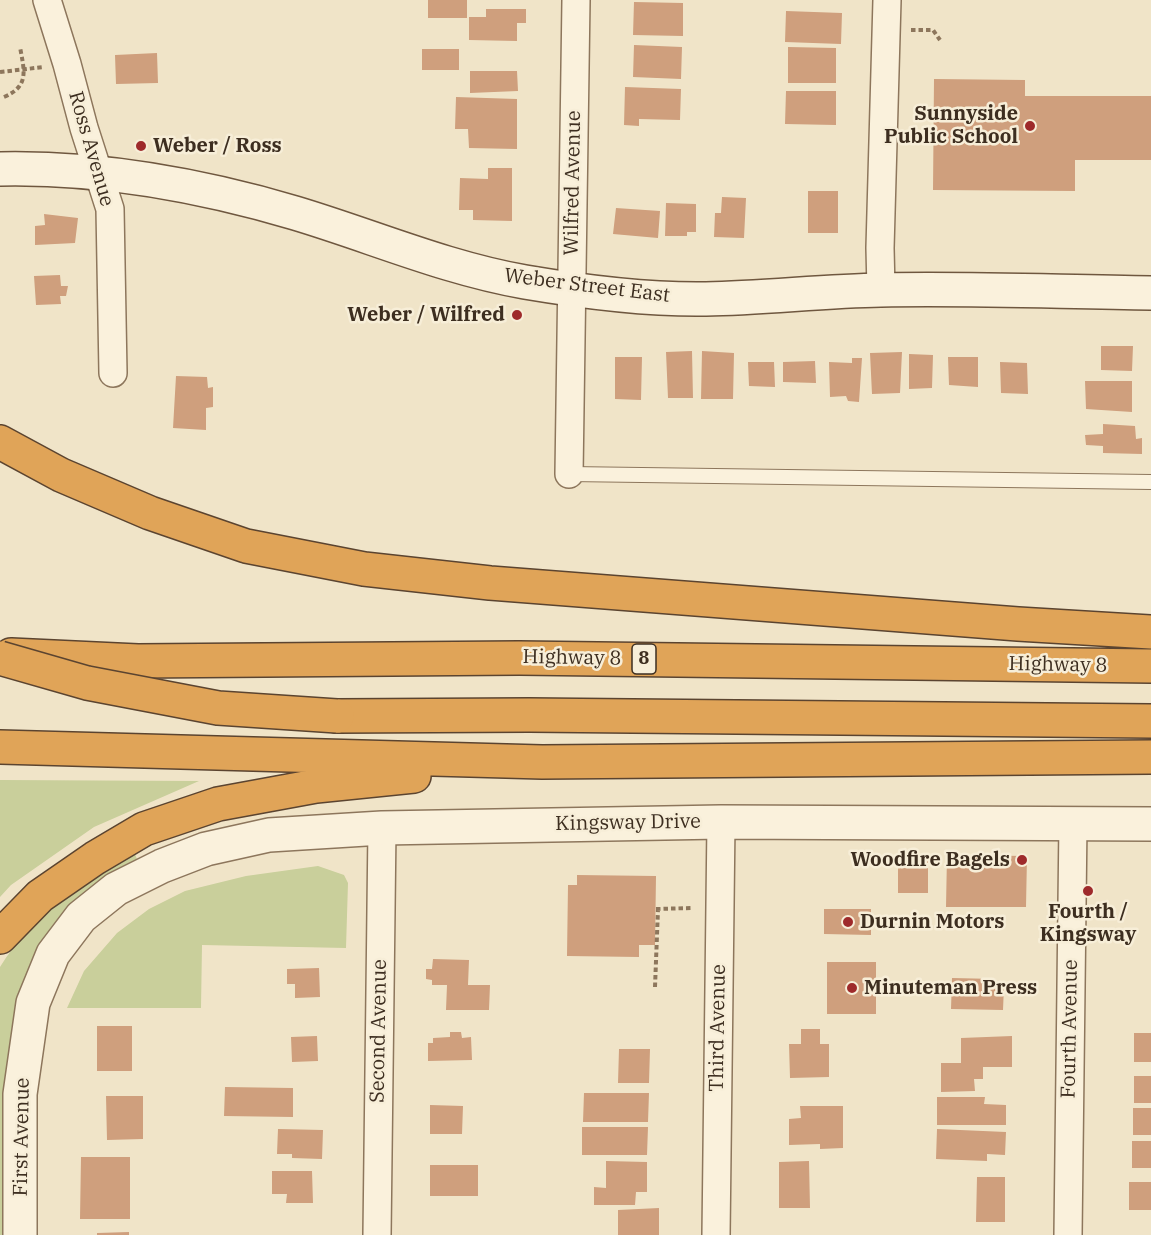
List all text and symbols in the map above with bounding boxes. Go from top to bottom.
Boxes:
street label: Ross Avenue [63,89,119,209]
place label: Sunnyside Public School [884,102,1018,149]
street label: Wilfred Avenue [560,110,586,256]
marker: Sunnyside Public School [1023,119,1037,133]
place label: Weber / Ross [153,134,282,158]
marker: Weber / Ross [134,139,148,153]
street label: Weber Street East [503,264,671,308]
place label: Weber / Wilfred [347,303,505,327]
marker: Weber / Wilfred [510,308,524,322]
road number: 8 [632,644,656,674]
street label: Highway 8 [522,645,622,671]
street label: Highway 8 [1008,652,1108,678]
street label: Kingsway Drive [555,810,701,836]
place label: Woodfire Bagels [850,848,1010,872]
marker: Woodfire Bagels [1015,853,1029,867]
marker: Fourth / Kingsway [1081,884,1095,898]
place label: Fourth / Kingsway [1040,900,1136,947]
place label: Durnin Motors [860,910,1004,934]
marker: Durnin Motors [841,915,855,929]
street label: Second Avenue [366,959,392,1103]
street label: Fourth Avenue [1057,959,1083,1099]
street label: Third Avenue [705,964,731,1092]
place label: Minuteman Press [864,976,1037,1000]
marker: Minuteman Press [845,981,859,995]
street label: First Avenue [9,1077,35,1197]

